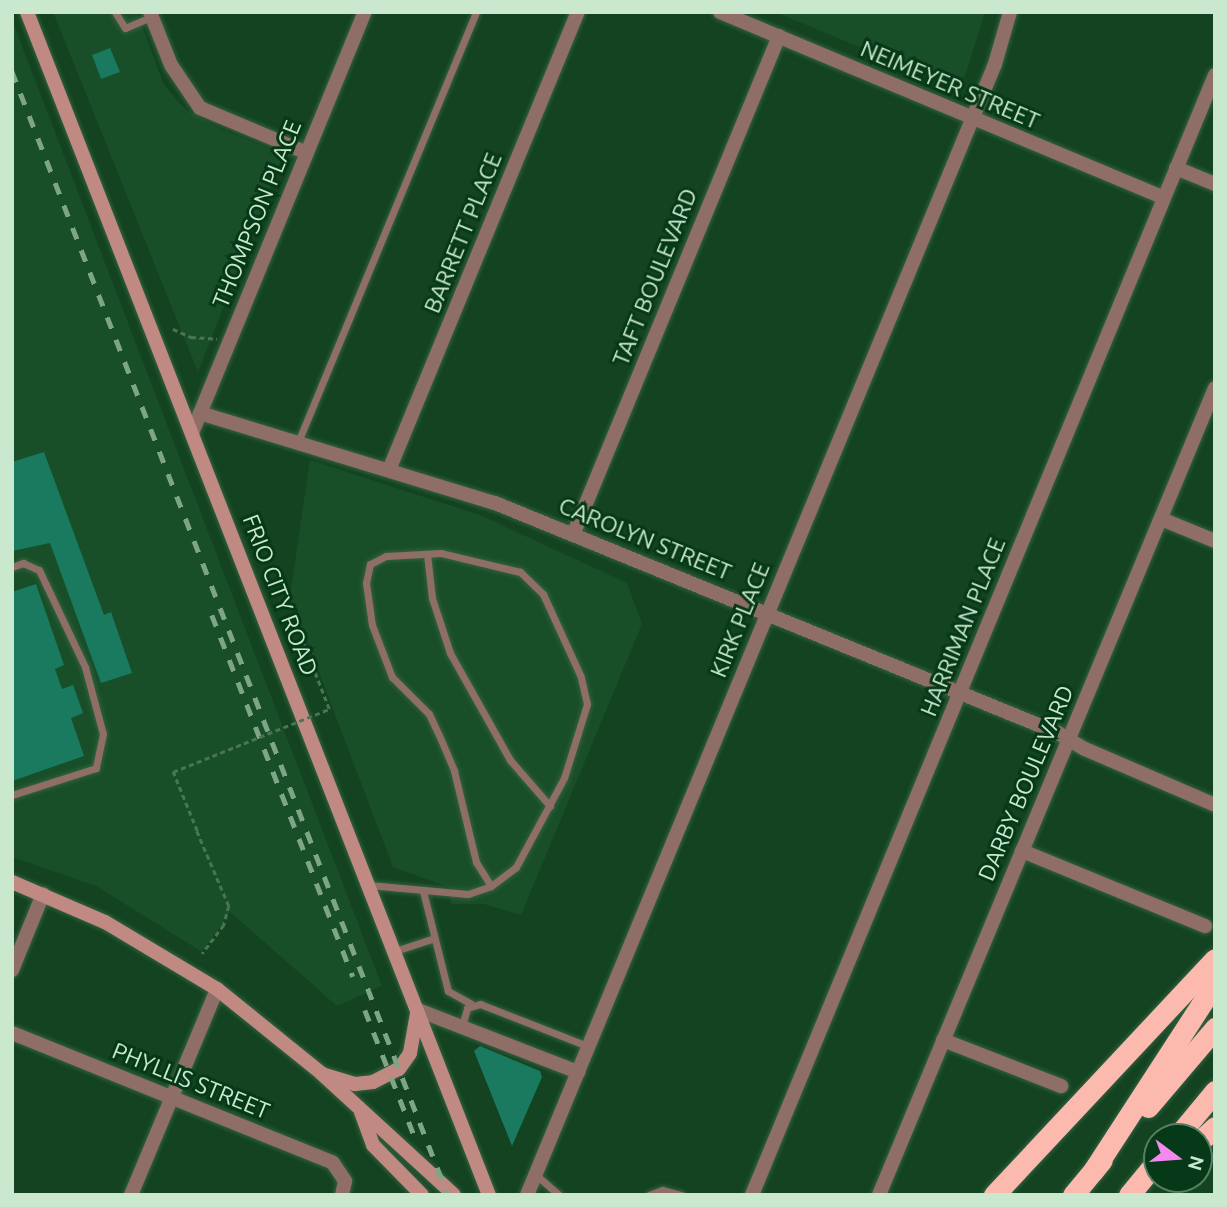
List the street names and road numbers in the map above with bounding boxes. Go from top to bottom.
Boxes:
street label: NEIMEYER STREET [856,35,1044,135]
street label: THOMPSON PLACE [207,116,307,312]
street label: BARRETT PLACE [418,149,508,317]
street label: TAFT BOULEVARD [607,184,703,370]
street label: CAROLYN STREET [555,492,735,586]
street label: FRIO CITY ROAD [237,510,323,680]
street label: HARRIMAN PLACE [915,534,1011,720]
street label: KIRK PLACE [704,559,776,681]
street label: DARBY BOULEVARD [972,681,1080,885]
street label: PHYLLIS STREET [108,1037,274,1125]

